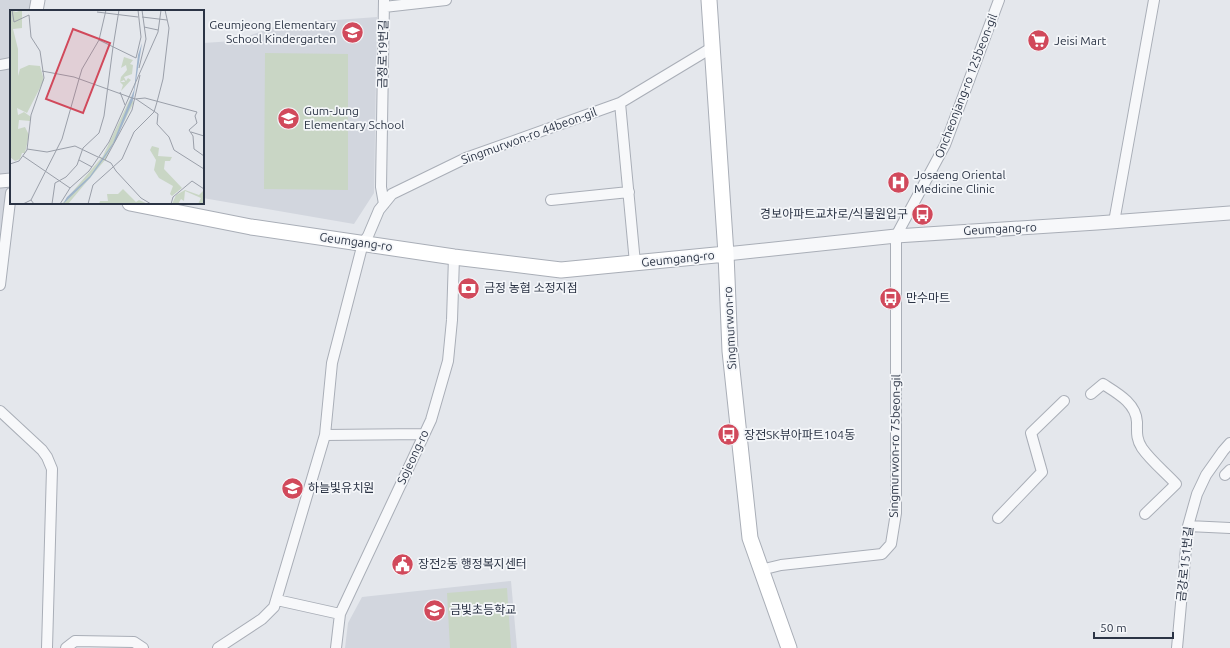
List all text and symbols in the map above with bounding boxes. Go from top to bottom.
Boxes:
inset map [10,10,204,204]
street label: Oncheonjang-ro 125beon-gil [932,12,999,160]
place label: Geumjeong Elementary School Kindergarten [209,18,336,45]
school or university icon: Geumjeong Elementary School Kindergarten [339,19,365,45]
street label: 금정로19번길 [375,20,390,88]
supermarket icon: Jeisi Mart [1025,28,1051,54]
place label: Jeisi Mart [1054,34,1106,47]
place label: Gum-Jung Elementary School [304,104,404,131]
school or university icon: Gum-Jung Elementary School [276,105,302,131]
street label: Singmurwon-ro 44beon-gil [459,105,598,166]
place label: Josaeng Oriental Medicine Clinic [914,168,1006,195]
hospital icon: Josaeng Oriental Medicine Clinic [885,169,911,195]
bus stop icon: 경보아파트교차로/식물원입구 [910,201,936,227]
place label: 경보아파트교차로/식물원입구 [760,207,908,220]
street label: Geumgang-ro [963,220,1037,237]
street label: Geumgang-ro [319,230,393,253]
street label: Geumgang-ro [641,248,715,269]
bank icon: 금정 농협 소정지점 [455,275,481,301]
place label: 금정 농협 소정지점 [484,281,578,294]
bus stop icon: 만수마트 [878,285,904,311]
street label: Singmurwon-ro [721,286,738,370]
place label: 만수마트 [906,291,950,304]
street label: Singmurwon-ro 75beon-gil [887,374,902,518]
bus stop icon: 장전SK뷰아파트104동 [715,422,741,448]
street label: Sojeong-ro [394,427,431,486]
place label: 장전SK뷰아파트104동 [744,428,855,441]
school or university icon: 하늘빛유치원 [279,475,305,501]
place label: 하늘빛유치원 [308,481,374,494]
street label: 금강로151번길 [1174,526,1195,602]
public building icon: 장전2동 행정복지센터 [389,551,415,577]
place label: 장전2동 행정복지센터 [418,557,527,570]
school or university icon: 금빛초등학교 [421,597,447,623]
place label: 금빛초등학교 [450,603,516,616]
scale bar [1094,614,1173,640]
text: 50 m [1100,621,1127,634]

